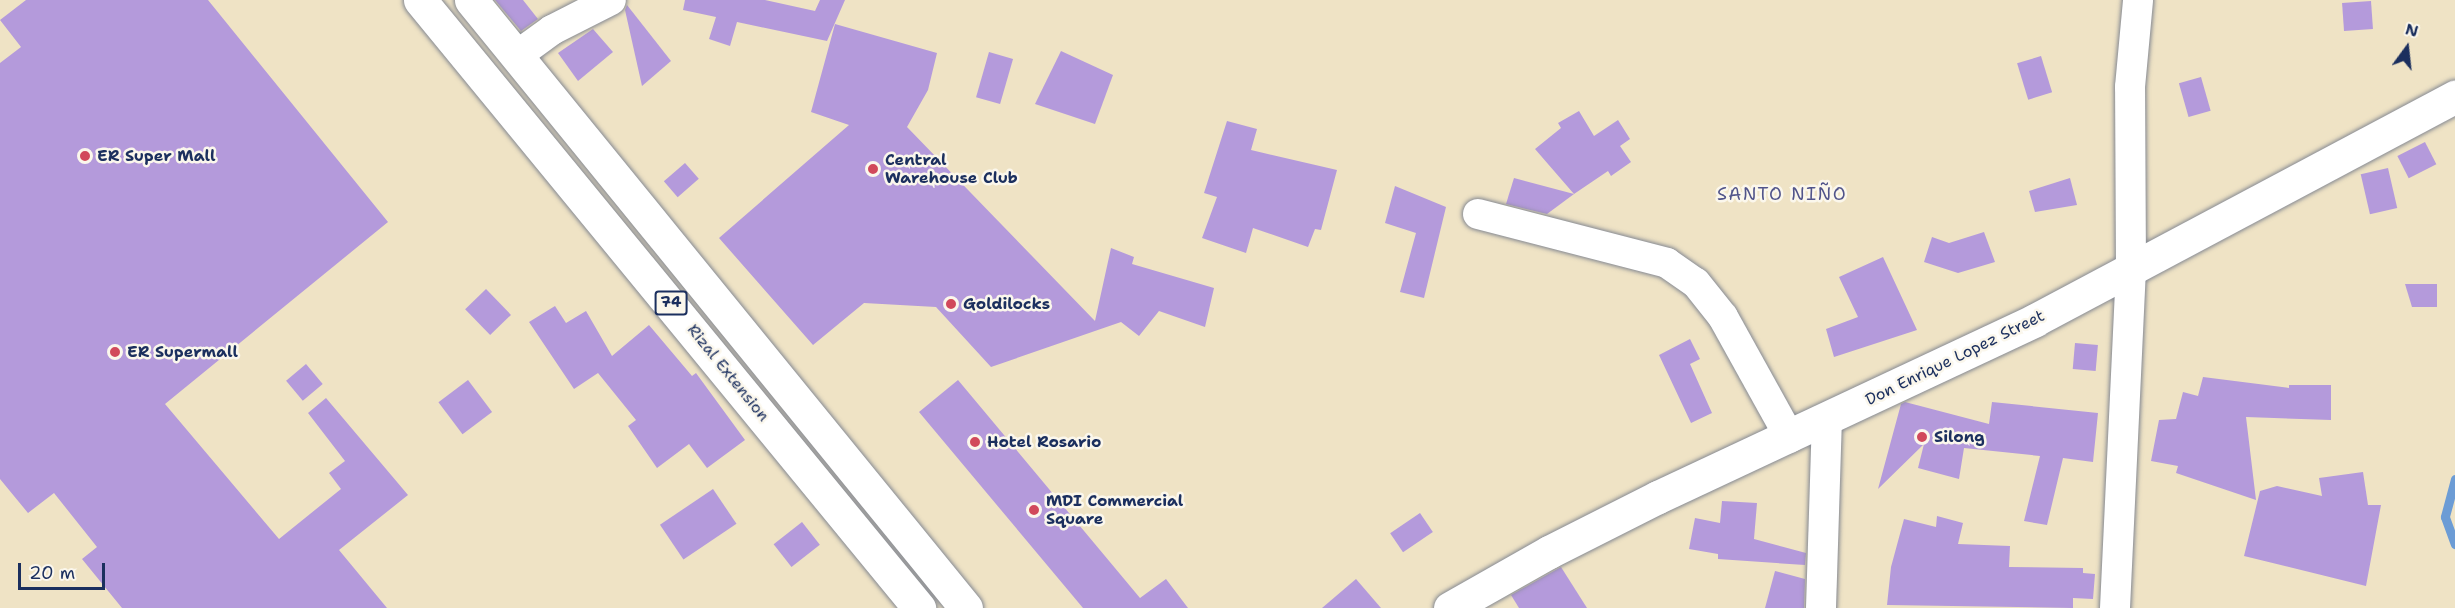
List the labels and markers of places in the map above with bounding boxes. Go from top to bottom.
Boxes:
place label: ER Super Mall [97,146,215,166]
marker: ER Super Mall [78,149,92,163]
place label: Central Warehouse Club [885,150,1018,188]
marker: Central Warehouse Club [866,162,880,176]
place label: Goldilocks [963,294,1050,314]
marker: Goldilocks [944,297,958,311]
place label: ER Supermall [127,342,238,362]
marker: ER Supermall [108,345,122,359]
place label: Silong [1934,427,1985,447]
marker: Silong [1915,430,1929,444]
place label: Hotel Rosario [987,432,1102,452]
marker: Hotel Rosario [968,435,982,449]
place label: MDI Commercial Square [1046,491,1183,529]
marker: MDI Commercial Square [1027,503,1041,517]

